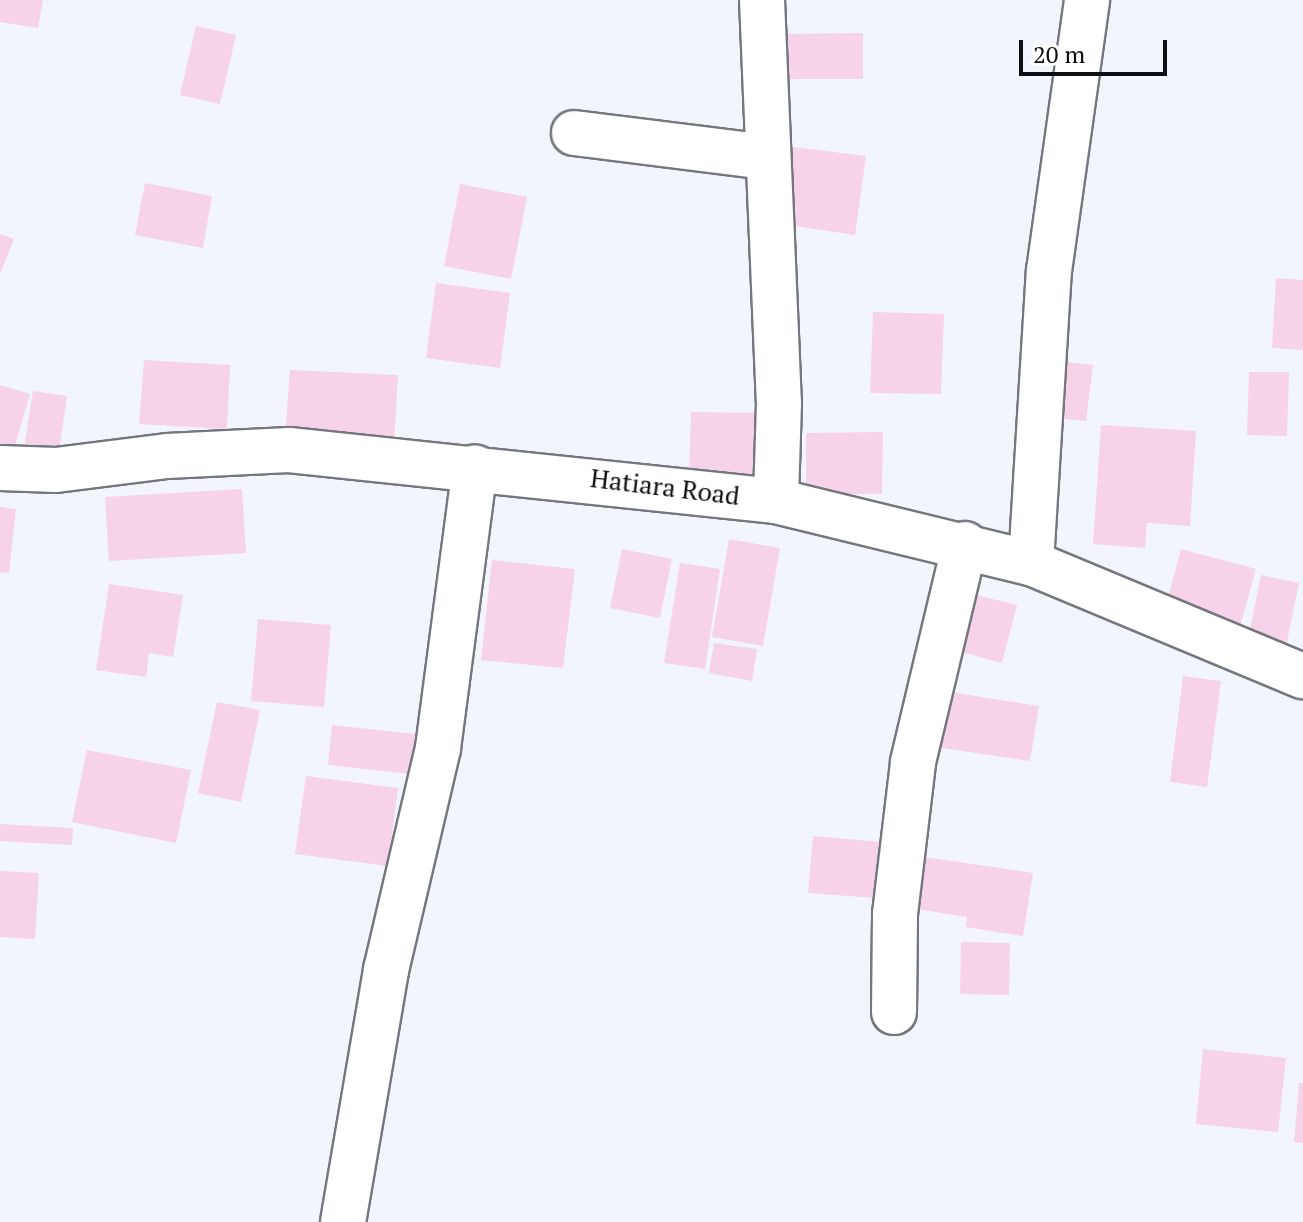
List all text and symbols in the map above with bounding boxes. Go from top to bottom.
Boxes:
scale bar [1023,24,1171,74]
text: 20 m [1033,38,1085,70]
street label: Hatiara Road [589,462,741,512]

